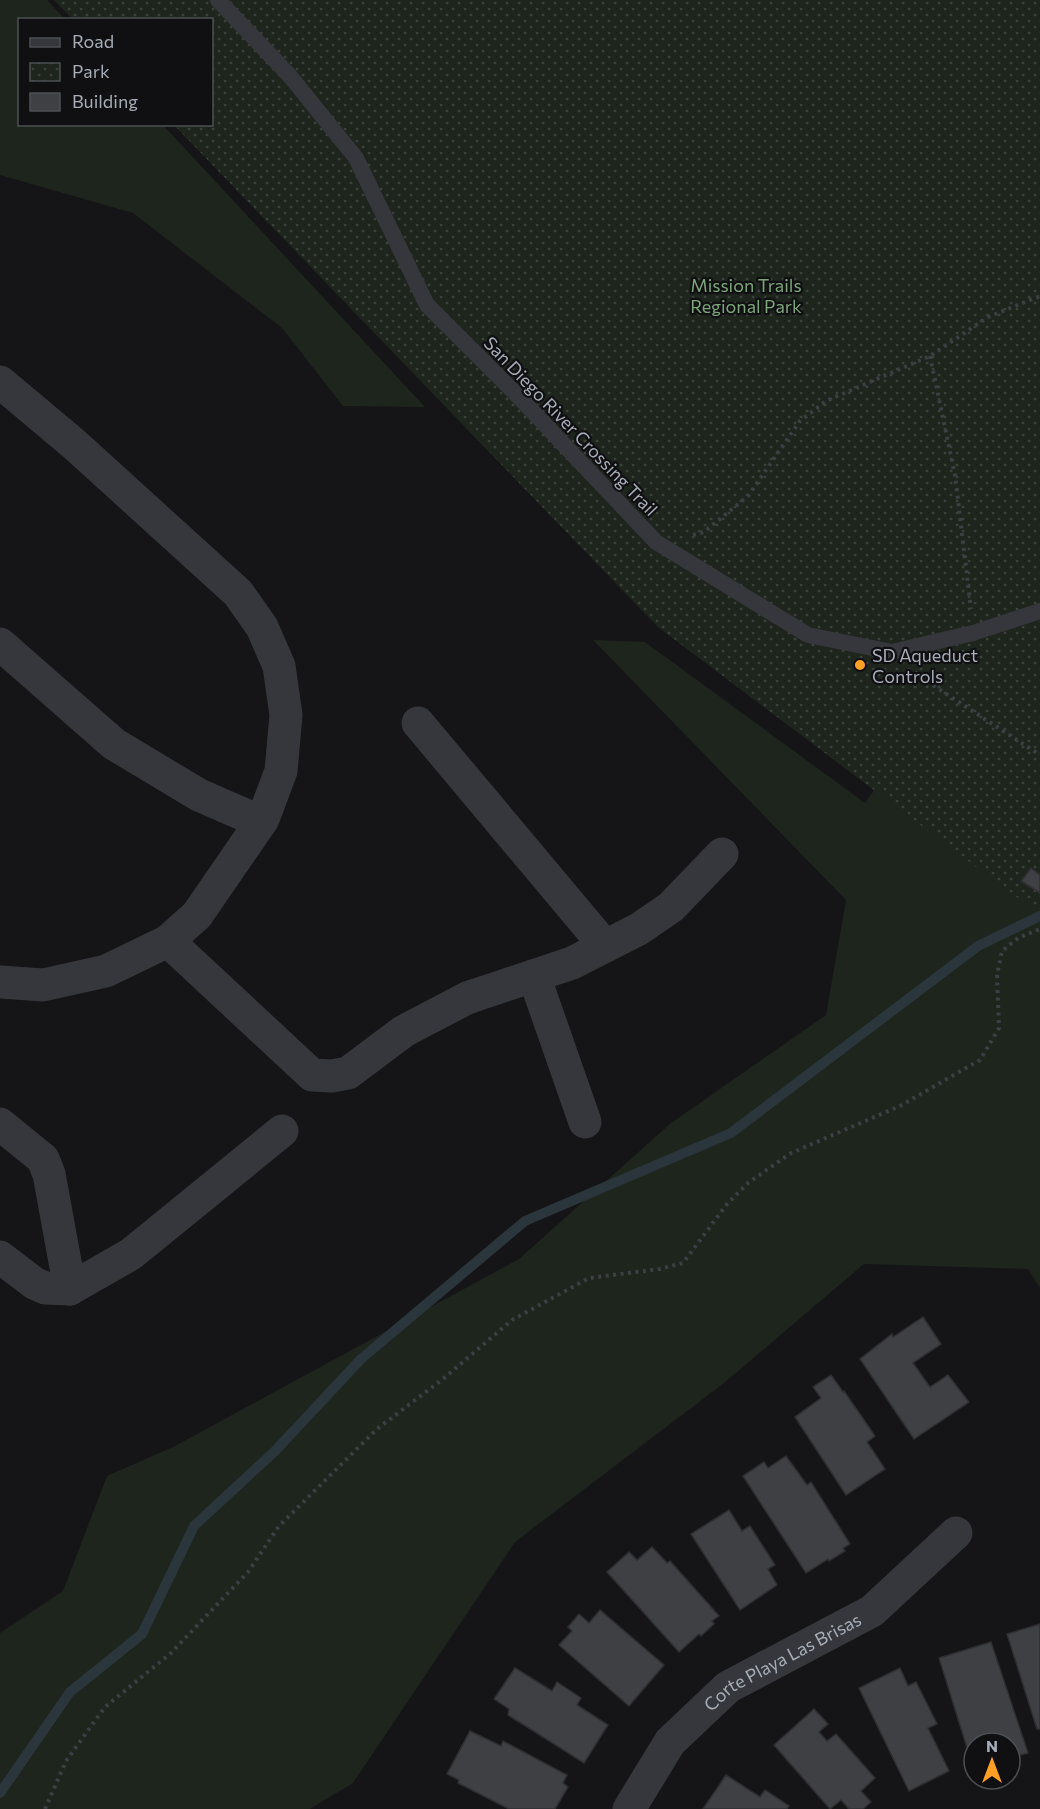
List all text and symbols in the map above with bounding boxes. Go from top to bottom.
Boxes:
legend [18,18,213,126]
text: Road [72,30,114,52]
text: Park [72,60,110,82]
text: Building [72,90,138,112]
park label: Mission Trails Regional Park [690,274,802,317]
street label: San Diego River Crossing Trail [480,332,662,520]
place label: SD Aqueduct Controls [872,644,978,687]
marker: SD Aqueduct Controls [853,658,867,672]
street label: Corte Playa Las Brisas [699,1608,865,1715]
north arrow [962,1731,1022,1791]
text: N [986,1736,998,1755]

